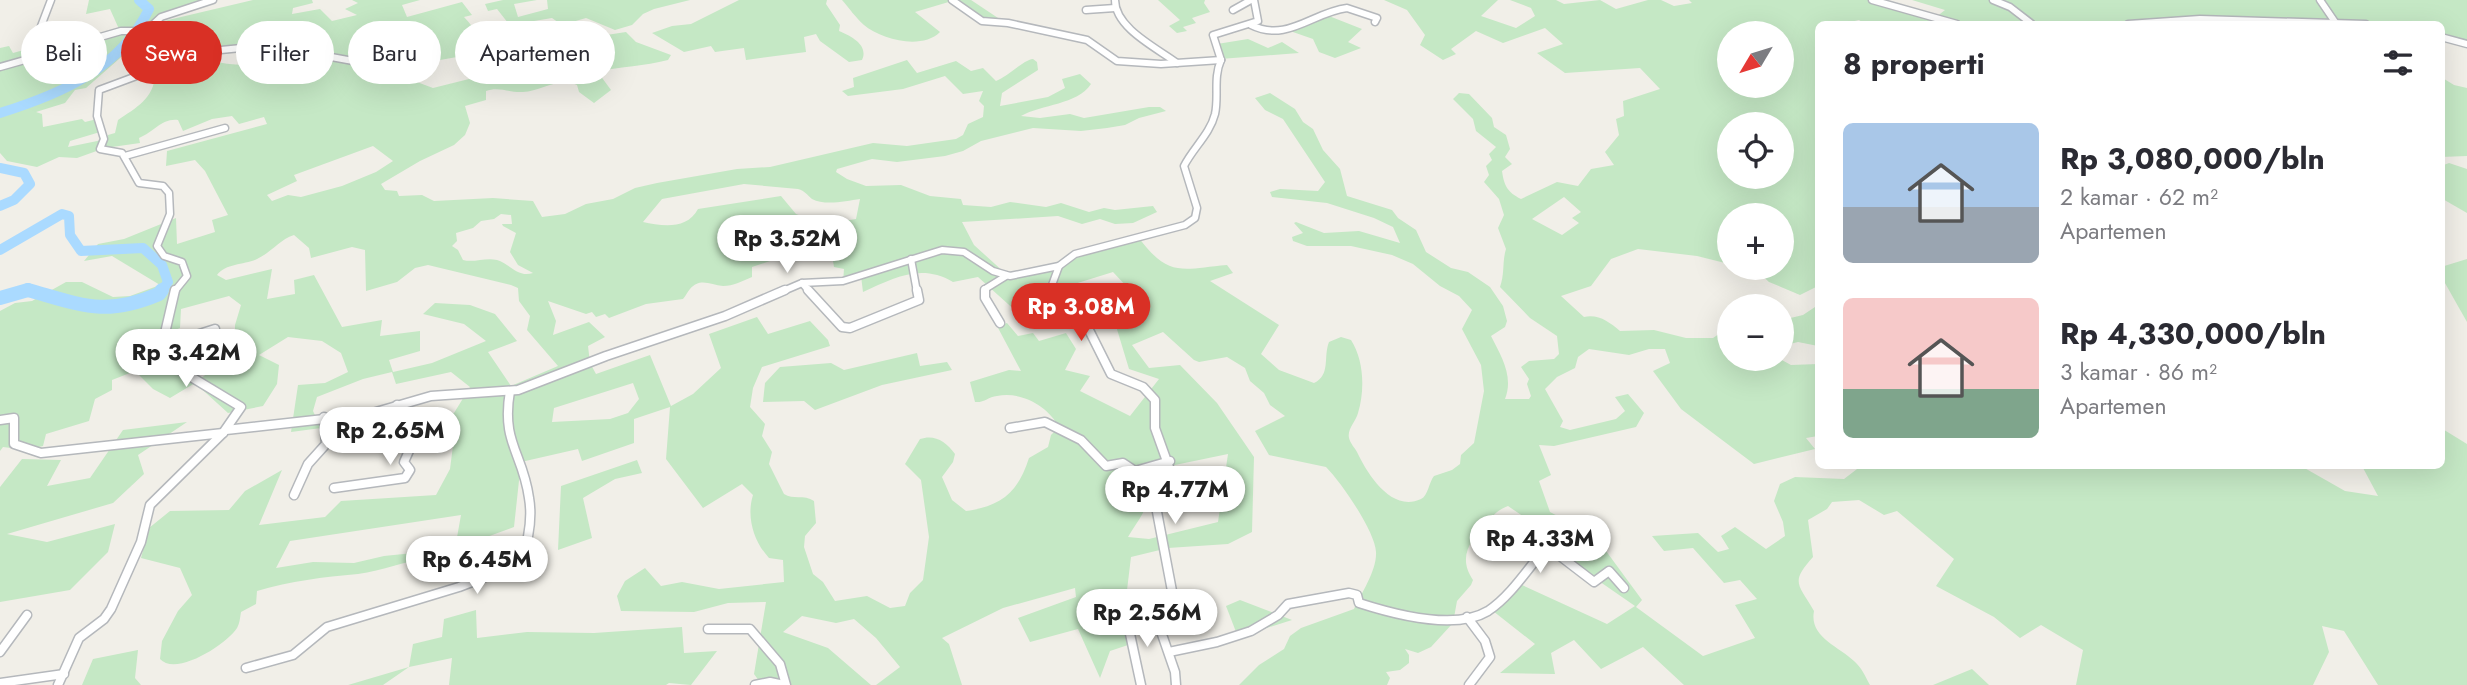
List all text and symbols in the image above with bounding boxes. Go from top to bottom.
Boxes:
chip: Beli [21,21,107,84]
chip: Sewa [121,21,222,84]
chip: Filter [236,21,334,84]
chip: Baru [348,21,441,84]
chip: Apartemen [455,21,615,84]
north arrow [1717,21,1794,98]
map controls [1717,21,1794,371]
text: 8 properti [1843,42,1985,85]
icon: filters [2379,44,2417,82]
button: locate [1717,112,1794,189]
text: Rp 3,080,000/bln [2060,137,2325,180]
icon: home [1899,151,1983,235]
text: 2 kamar · 62 m² [2060,180,2218,214]
button: + [1717,203,1794,280]
text: Apartemen [2060,214,2166,248]
pin: Rp 3.52M [715,216,859,275]
text: Rp 3.52M [733,221,841,255]
pin: Rp 3.08M [1009,284,1153,343]
text: Rp 3.08M [1027,289,1135,323]
button: − [1717,294,1794,371]
text: Rp 4,330,000/bln [2060,312,2326,355]
icon: home [1899,326,1983,410]
pin: Rp 3.42M [114,330,258,389]
text: Rp 3.42M [132,335,240,369]
text: 3 kamar · 86 m² [2060,355,2217,389]
text: Apartemen [2060,389,2166,423]
pin: Rp 2.65M [318,407,462,467]
text: Rp 2.65M [335,413,445,447]
pin: Rp 4.77M [1103,466,1247,526]
text: Rp 4.77M [1121,472,1229,506]
pin: Rp 4.33M [1468,516,1612,575]
text: Rp 4.33M [1486,521,1594,555]
pin: Rp 6.45M [405,536,549,596]
text: Rp 6.45M [422,542,532,576]
pin: Rp 2.56M [1075,590,1219,649]
text: Rp 2.56M [1092,595,1202,629]

